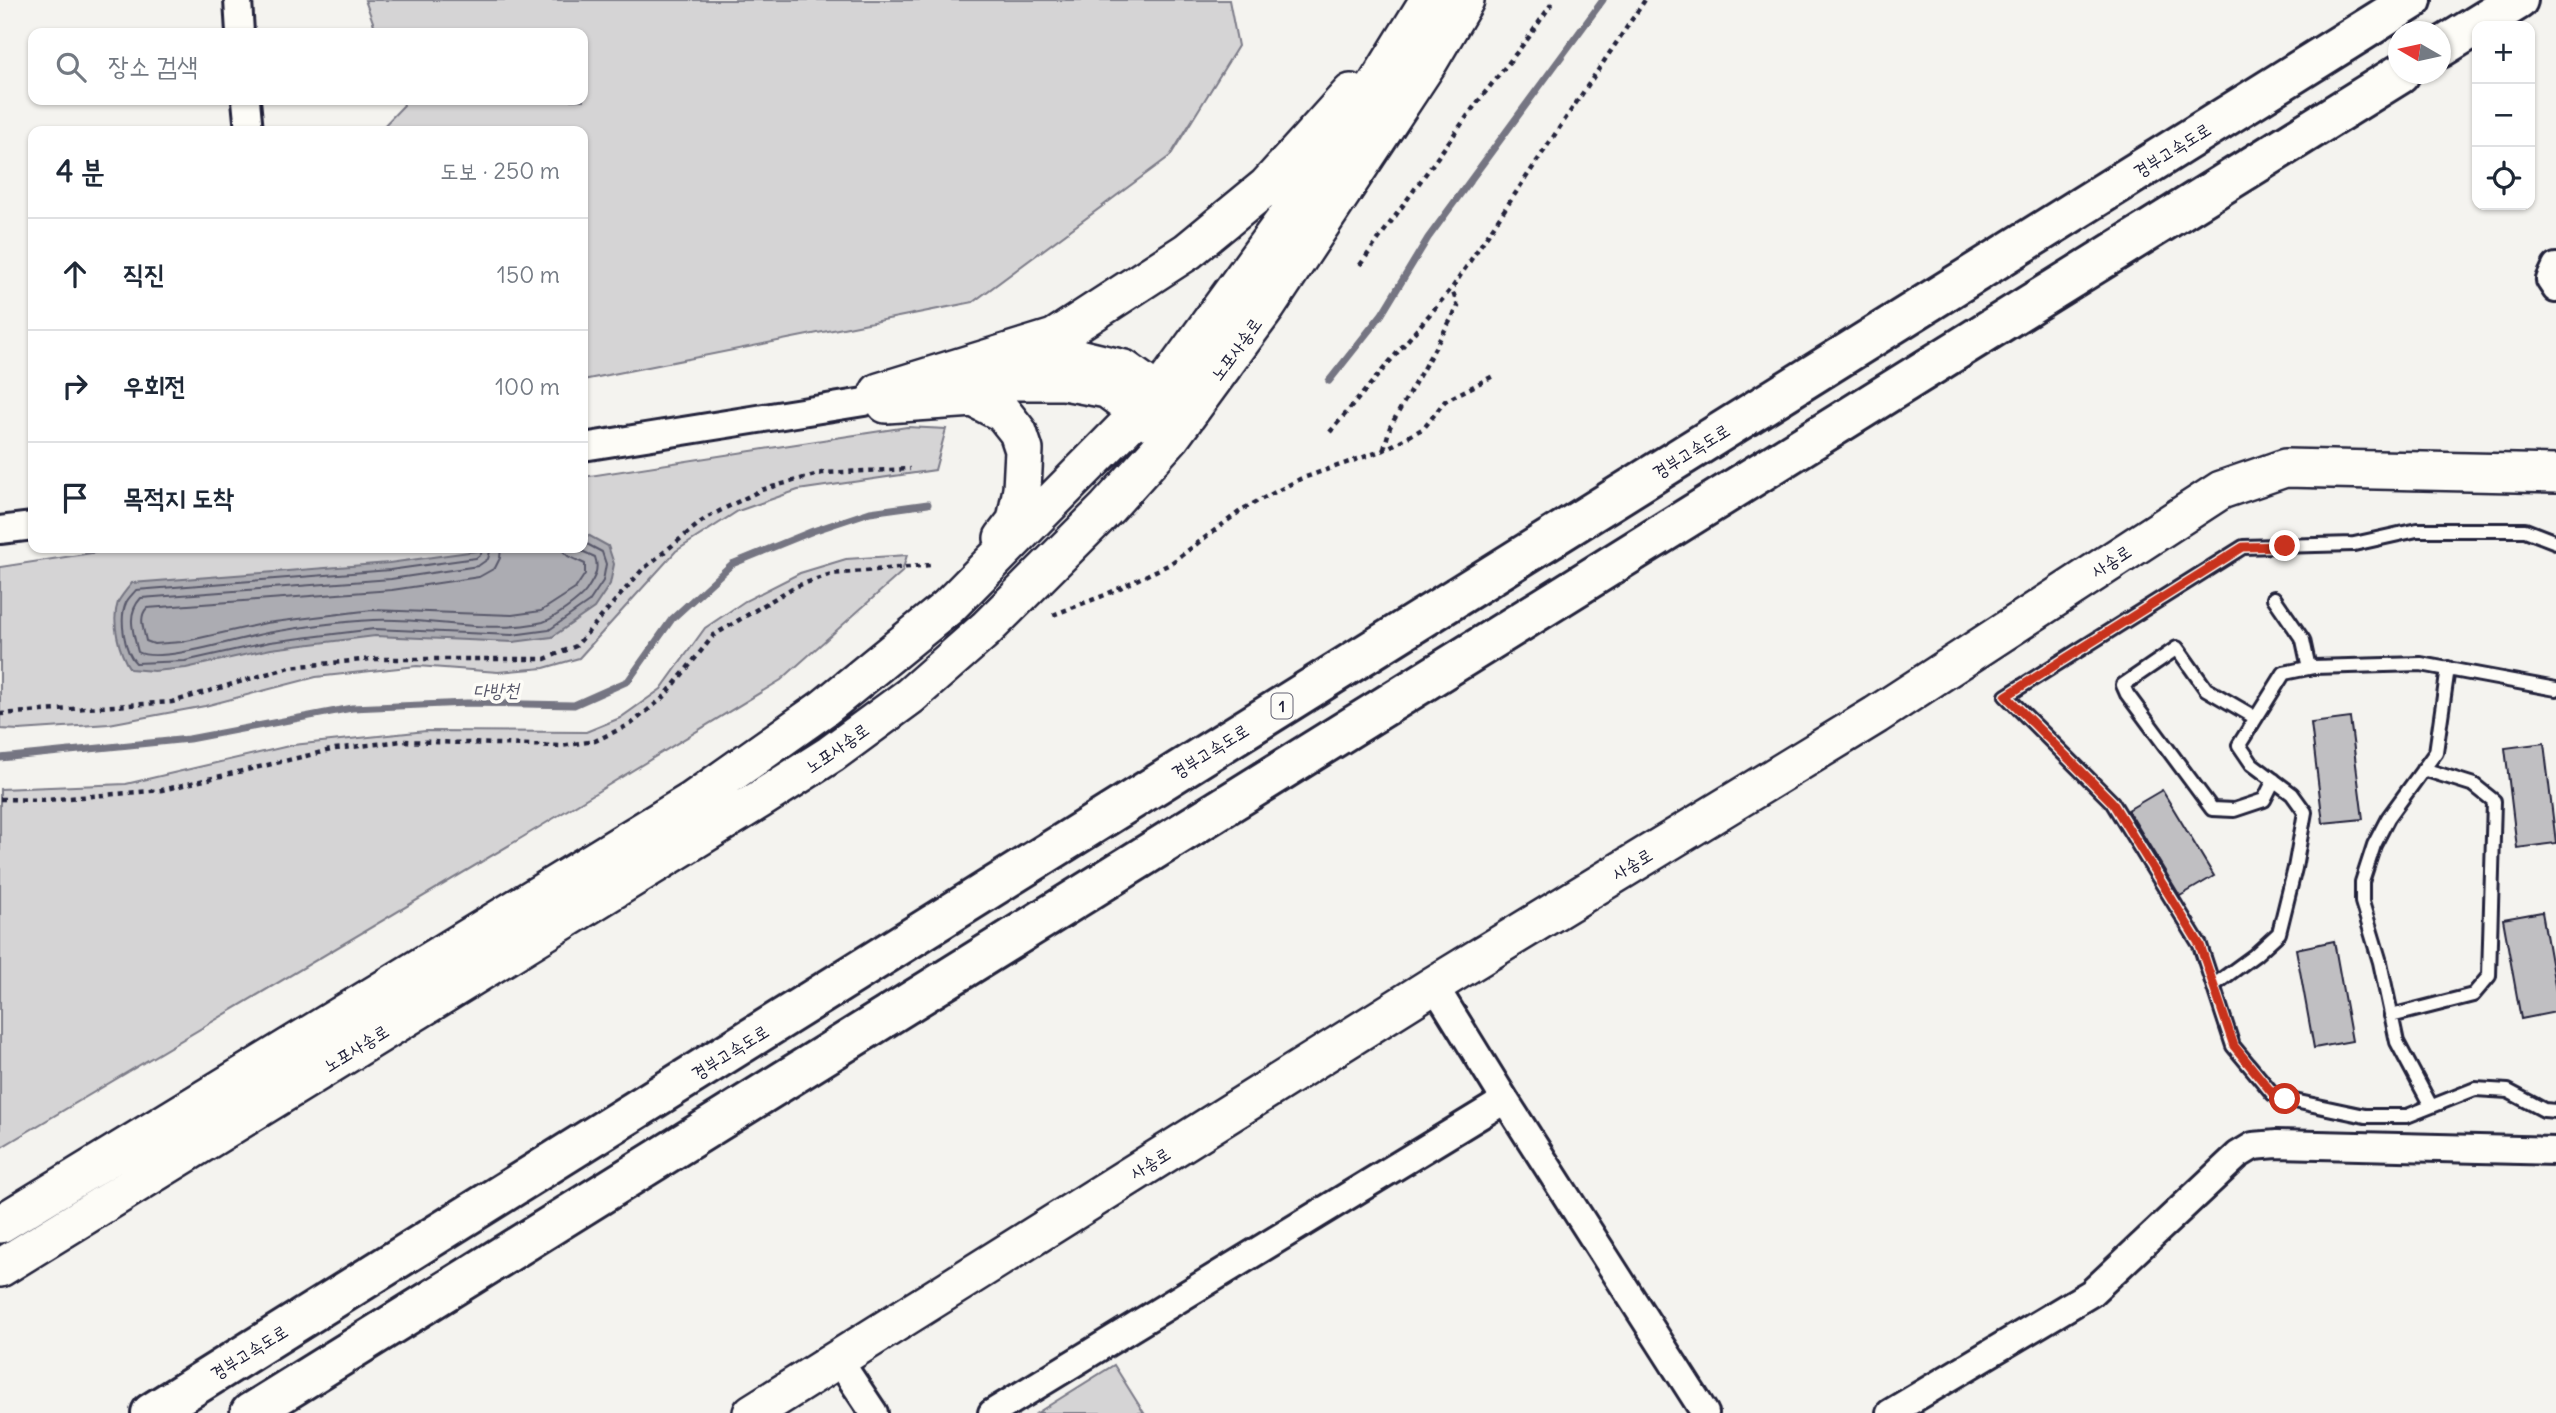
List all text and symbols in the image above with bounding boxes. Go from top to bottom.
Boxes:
north arrow [2388,21,2451,84]
map controls [2472,21,2535,210]
button: + [2472,21,2535,84]
search box [28,28,588,105]
icon: search [52,48,90,86]
text: 장소 검색 [108,49,198,82]
button: − [2472,84,2535,147]
street label: 경부고속도로 [2129,117,2215,183]
button: locate [2472,147,2535,210]
text: 4 분 [56,152,105,190]
text: 도보 · 250 m [440,156,560,185]
icon: ahead [56,255,94,293]
text: 직진 [123,257,165,290]
text: 150 m [497,260,560,289]
street label: 노포사송로 [1205,313,1267,385]
icon: right [56,367,94,405]
text: 우회전 [123,369,186,402]
text: 100 m [495,372,560,401]
street label: 경부고속도로 [1648,418,1734,484]
icon: arrive [56,479,94,517]
text: 목적지 도착 [123,481,234,514]
route end [2269,530,2300,561]
street label: 사송로 [2087,540,2135,582]
water label: 다방천 [473,678,521,702]
road number: 1 [1272,694,1292,719]
street label: 노포사송로 [801,718,873,778]
street label: 경부고속도로 [1167,718,1253,784]
street label: 사송로 [1607,843,1657,885]
street label: 노포사송로 [319,1019,393,1077]
street label: 경부고속도로 [687,1019,773,1085]
route start [2269,1083,2300,1114]
street label: 사송로 [1125,1142,1175,1184]
street label: 경부고속도로 [206,1319,292,1385]

